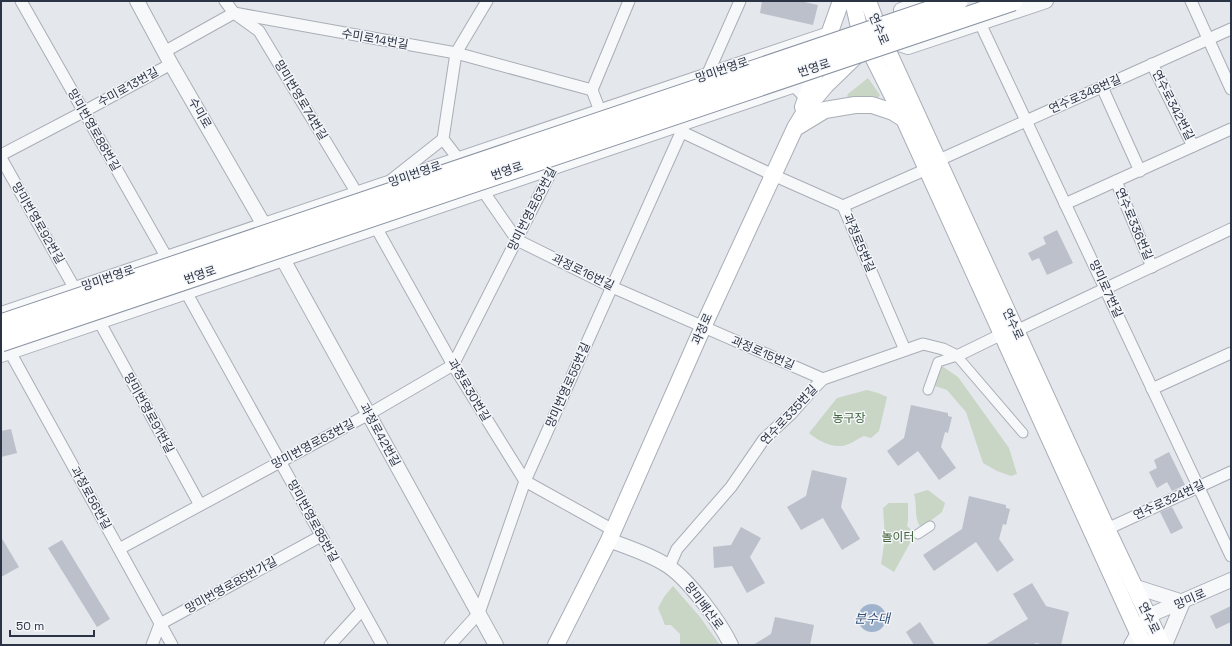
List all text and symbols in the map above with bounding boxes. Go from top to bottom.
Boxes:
street label: 연수로 [865,11,893,47]
street label: 수미로14번길 [340,25,410,53]
street label: 망미번영로 [693,53,751,87]
street label: 번영로 [796,55,832,81]
street label: 망미번영로74번길 [271,57,331,143]
street label: 수미로13번길 [95,64,161,110]
street label: 연수로342번길 [1148,67,1198,143]
street label: 연수로348번길 [1046,71,1124,117]
street label: 망미번영로88번길 [64,86,124,174]
street label: 수미로 [185,95,215,131]
street label: 망미번영로 [386,157,444,191]
street label: 번영로 [489,158,525,184]
street label: 망미번영로63번길 [504,164,560,254]
street label: 망미번영로92번길 [8,179,68,267]
street label: 연수로336번길 [1112,185,1156,263]
street label: 과정로5번길 [839,211,879,275]
street label: 과정로16번길 [549,250,617,294]
street label: 망미로7번길 [1086,258,1126,320]
street label: 망미번영로 [79,261,137,295]
street label: 번영로 [182,262,218,288]
street label: 연수로 [999,306,1027,342]
street label: 과정로 [688,311,716,347]
street label: 과정로15번길 [729,332,797,374]
street label: 망미번영로55번길 [542,340,594,430]
street label: 과정로30번길 [444,356,494,424]
street label: 망미번영로91번길 [120,370,178,456]
street label: 연수로335번길 [757,381,821,449]
street label: 과정로42번길 [356,401,404,469]
park label: 농구장 [832,410,866,426]
street label: 망미번영로63번길 [269,415,357,473]
street label: 과정로56번길 [67,464,115,532]
street label: 망미번영로85번길 [284,477,342,565]
street label: 연수로324번길 [1131,477,1207,523]
park label: 놀이터 [881,529,915,545]
street label: 망미번영로85번가길 [182,553,280,617]
street label: 망미배산로 [681,579,727,633]
street label: 망미로 [1172,585,1208,613]
street label: 연수로 [1135,600,1163,636]
water label: 분수대 [854,610,892,627]
scale bar [10,612,94,638]
text: 50 m [16,618,44,634]

